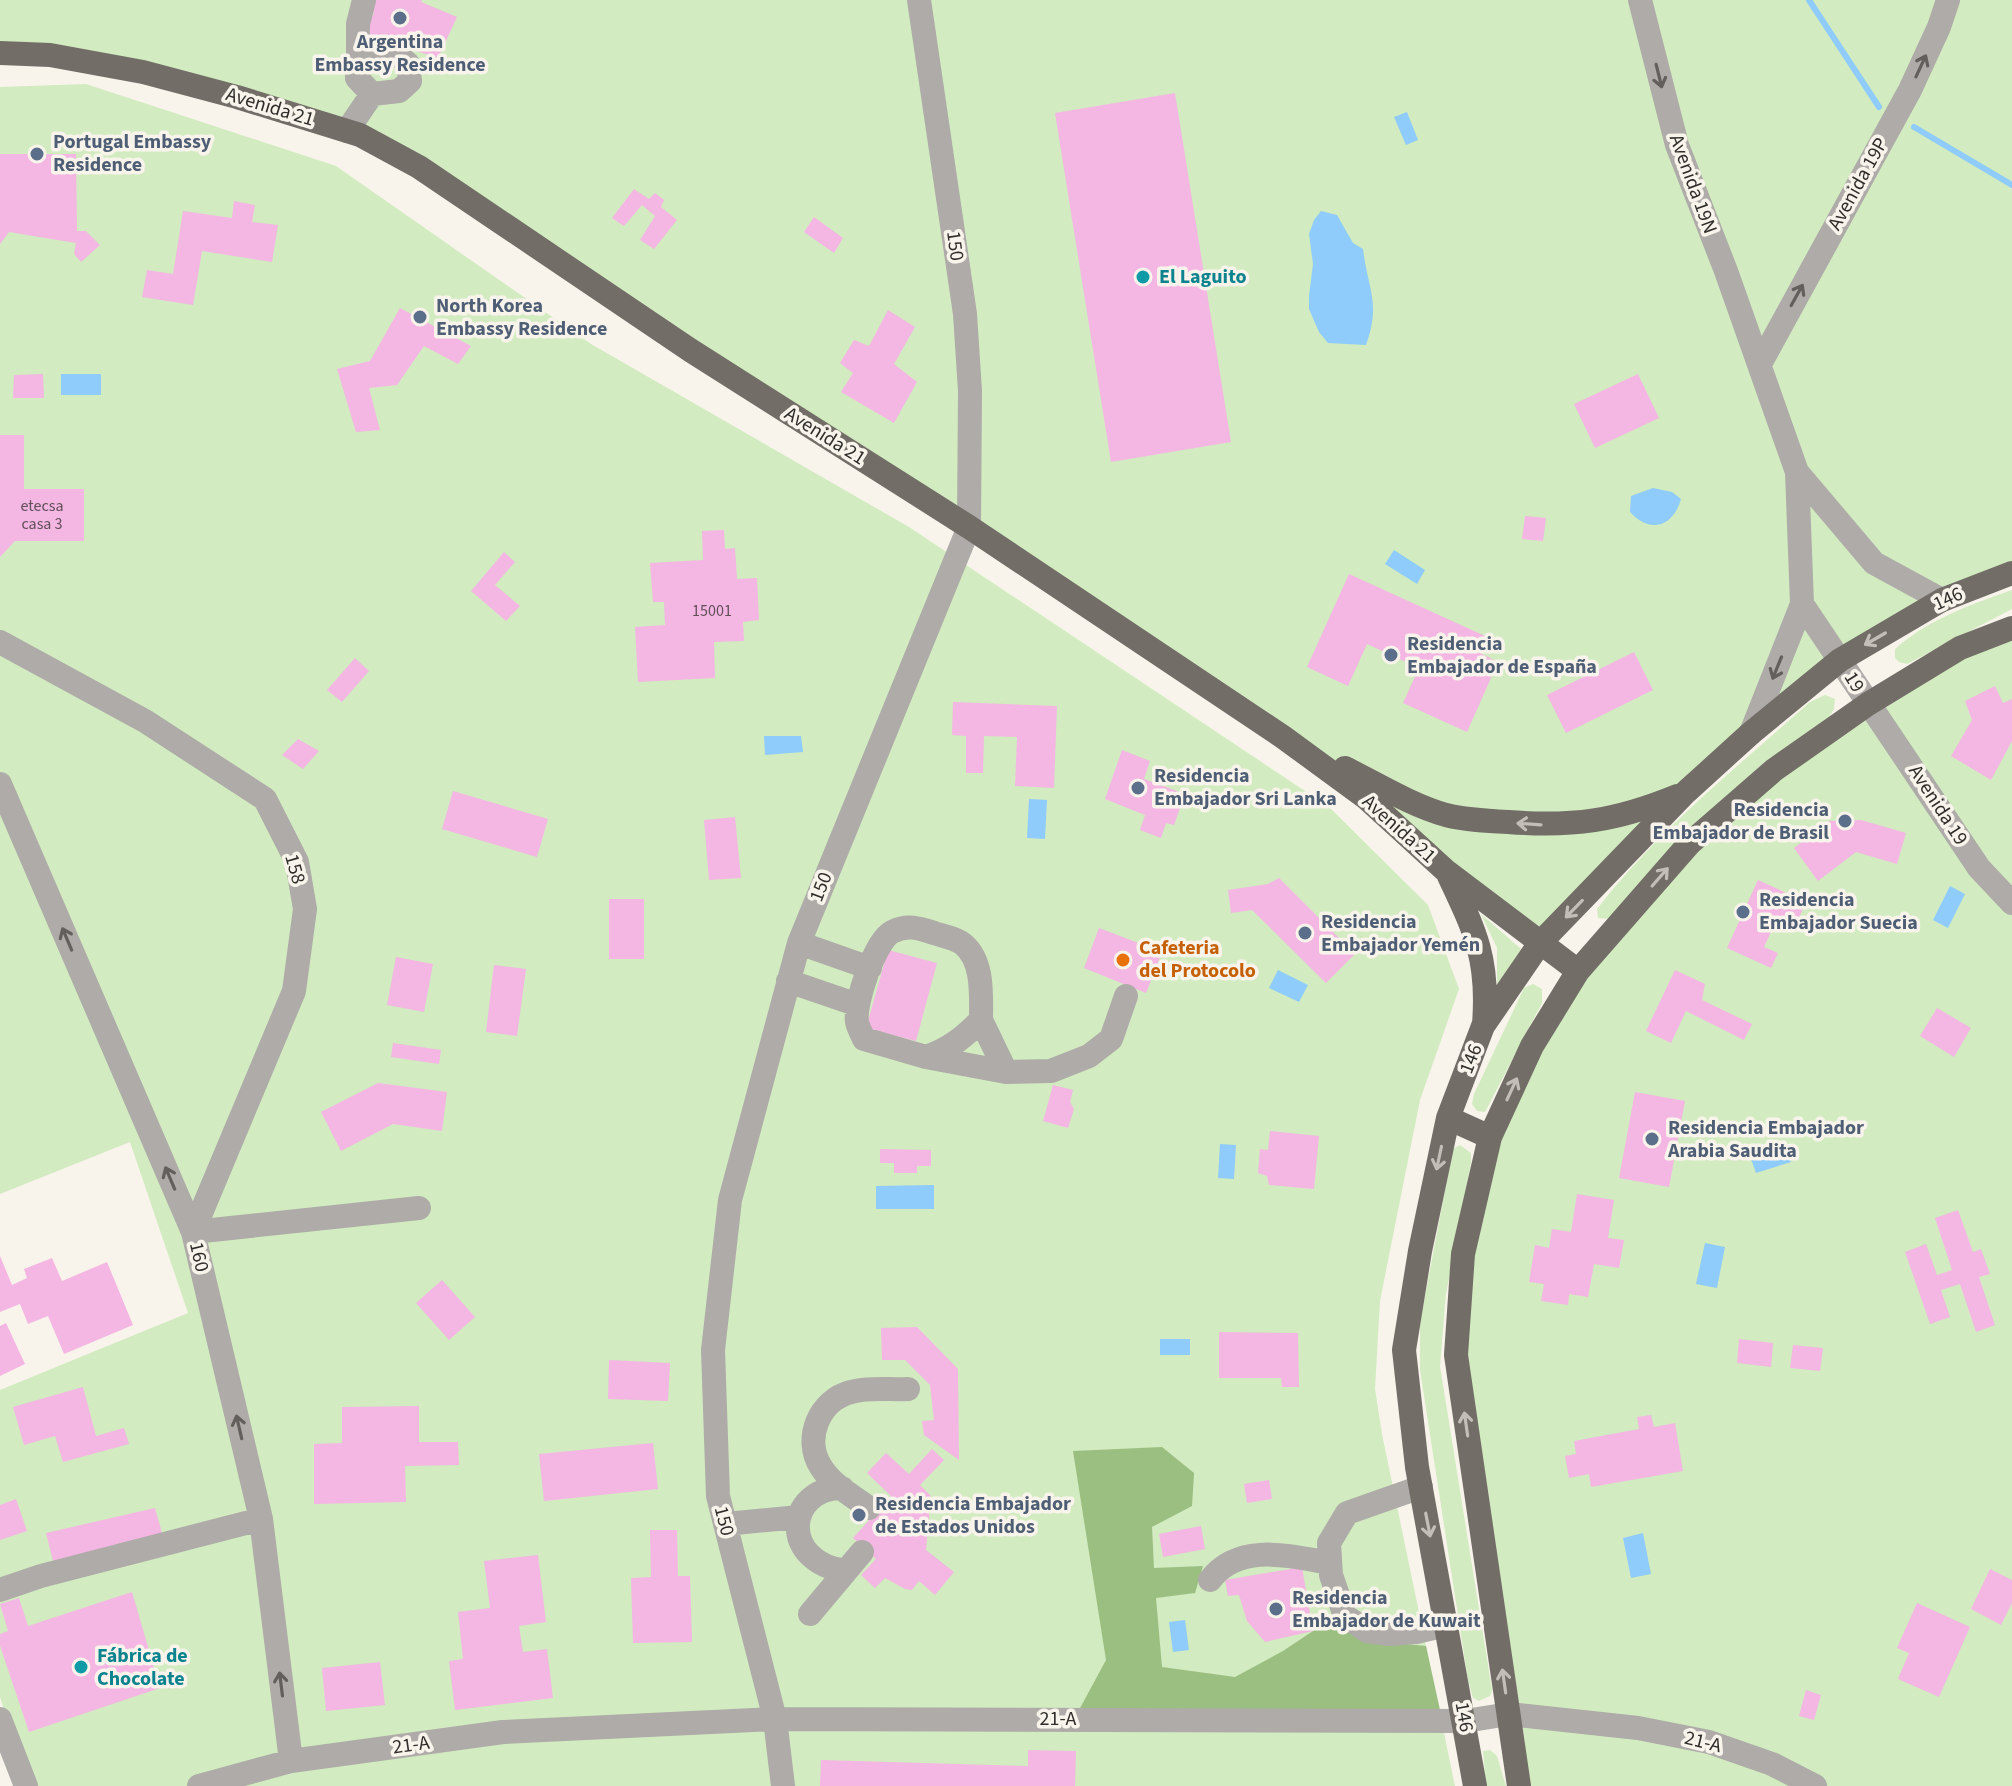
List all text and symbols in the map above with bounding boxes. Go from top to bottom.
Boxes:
marker: Argentina Embassy Residence [391,9,409,27]
place label: Argentina Embassy Residence [314,28,486,79]
one-way arrow [1914,55,1929,79]
one-way arrow [1653,62,1668,88]
street label: Avenida 21 [222,80,318,134]
place label: Portugal Embassy Residence [53,128,212,179]
street label: Avenida 19N [1662,130,1724,238]
street label: Avenida 19P [1821,133,1895,235]
marker: Portugal Embassy Residence [28,145,46,163]
street label: 150 [939,229,971,263]
place label: El Laguito [1159,263,1247,291]
marker: El Laguito [1134,268,1152,286]
one-way arrow [1790,284,1806,307]
place label: North Korea Embassy Residence [436,292,607,343]
marker: North Korea Embassy Residence [411,308,429,326]
street label: Avenida 21 [779,400,871,472]
house number: etecsa casa 3 [21,495,63,535]
street label: 146 [1929,580,1967,618]
house number: 15001 [692,600,732,622]
place label: Residencia Embajador de España [1407,630,1597,681]
one-way arrow [1864,631,1887,647]
marker: Residencia Embajador de España [1382,646,1400,664]
one-way arrow [1768,655,1783,680]
street label: 19 [1837,666,1871,698]
street label: Avenida 19 [1902,759,1974,851]
place label: Residencia Embajador Sri Lanka [1154,762,1337,813]
marker: Residencia Embajador Sri Lanka [1129,779,1147,797]
street label: Avenida 21 [1356,788,1442,870]
place label: Residencia Embajador de Brasil [1653,796,1829,847]
marker: Residencia Embajador de Brasil [1836,812,1854,830]
one-way arrow [1516,816,1543,831]
street label: 158 [277,851,313,887]
street label: 150 [803,868,839,906]
one-way arrow [1651,868,1669,888]
place label: Residencia Embajador Suecia [1759,886,1918,937]
one-way arrow [1565,898,1583,918]
marker: Residencia Embajador Suecia [1734,903,1752,921]
place label: Residencia Embajador Yemén [1321,908,1480,959]
marker: Residencia Embajador Yemén [1296,924,1314,942]
one-way arrow [58,927,73,952]
place label: Cafeteria del Protocolo [1139,934,1256,985]
marker: Cafeteria del Protocolo [1114,951,1132,969]
street label: 146 [1453,1040,1489,1078]
one-way arrow [1506,1077,1521,1102]
place label: Residencia Embajador Arabia Saudita [1667,1114,1864,1165]
marker: Residencia Embajador Arabia Saudita [1643,1130,1661,1148]
one-way arrow [1431,1144,1446,1170]
one-way arrow [161,1166,176,1190]
street label: 160 [182,1239,216,1275]
one-way arrow [1458,1412,1473,1437]
one-way arrow [231,1415,246,1441]
place label: Residencia Embajador de Estados Unidos [875,1490,1071,1541]
street label: 150 [707,1503,741,1539]
marker: Residencia Embajador de Estados Unidos [850,1506,868,1524]
one-way arrow [1422,1512,1437,1537]
place label: Residencia Embajador de Kuwait [1292,1584,1481,1635]
marker: Residencia Embajador de Kuwait [1267,1600,1285,1618]
place label: Fábrica de Chocolate [97,1642,188,1693]
marker: Fábrica de Chocolate [72,1658,90,1676]
one-way arrow [1496,1669,1511,1694]
one-way arrow [274,1671,289,1698]
street label: 146 [1448,1700,1480,1734]
street label: 21-A [1040,1705,1077,1733]
street label: 21-A [1682,1724,1724,1760]
street label: 21-A [391,1729,431,1761]

